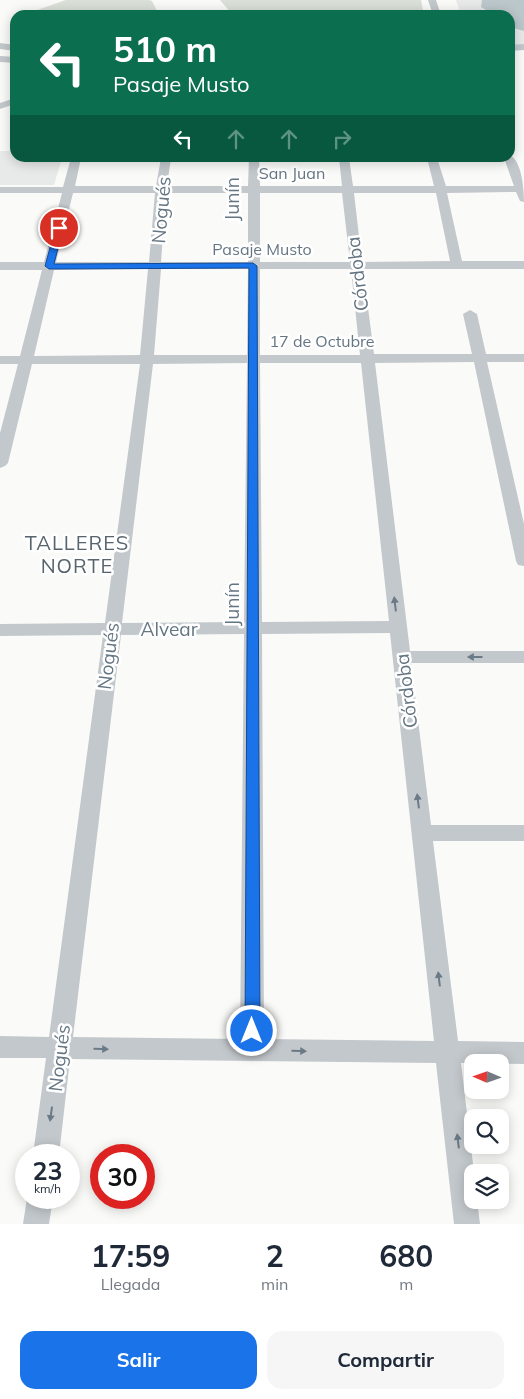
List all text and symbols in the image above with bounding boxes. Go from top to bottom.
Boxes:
text: 510 m [113,27,217,71]
icon: left [30,30,95,95]
text: Pasaje Musto [113,70,250,98]
icon: left [169,125,197,153]
icon: ahead [222,125,250,153]
icon: ahead [275,125,303,153]
icon: right [328,125,356,153]
street label: San Juan [259,163,325,183]
street label: Nogués [146,175,176,245]
street label: Junín [220,177,244,221]
pin [38,207,80,249]
icon: arrive [45,214,73,242]
street label: Córdoba [341,235,373,313]
street label: Pasaje Musto [212,239,312,259]
street label: 17 de Octubre [270,331,374,351]
district label: TALLERES NORTE [25,530,129,578]
street label: Junín [220,582,244,626]
one-way arrow [391,596,399,612]
street label: Alvear [140,617,198,641]
street label: Nogués [92,621,124,691]
street label: Córdoba [390,652,422,730]
one-way arrow [467,653,483,661]
one-way arrow [414,792,422,808]
one-way arrow [435,971,443,987]
position arrow [225,1004,277,1056]
street label: Nogués [43,1023,75,1093]
one-way arrow [93,1045,109,1053]
one-way arrow [291,1047,307,1055]
north arrow [464,1054,509,1099]
map controls [464,1054,509,1209]
one-way arrow [47,1106,55,1122]
button: search [464,1109,509,1154]
one-way arrow [454,1132,462,1148]
speed limit sign: 30 [90,1144,155,1209]
text: 23 [32,1155,63,1186]
button: layers [464,1164,509,1209]
text: km/h [34,1181,61,1196]
text: 17:59 [91,1237,170,1275]
text: 2 [266,1237,284,1275]
text: 680 [379,1237,433,1275]
text: Llegada [101,1274,160,1294]
text: min [261,1274,288,1294]
text: m [399,1274,413,1294]
button: Salir [20,1331,257,1389]
button: Compartir [267,1331,504,1389]

